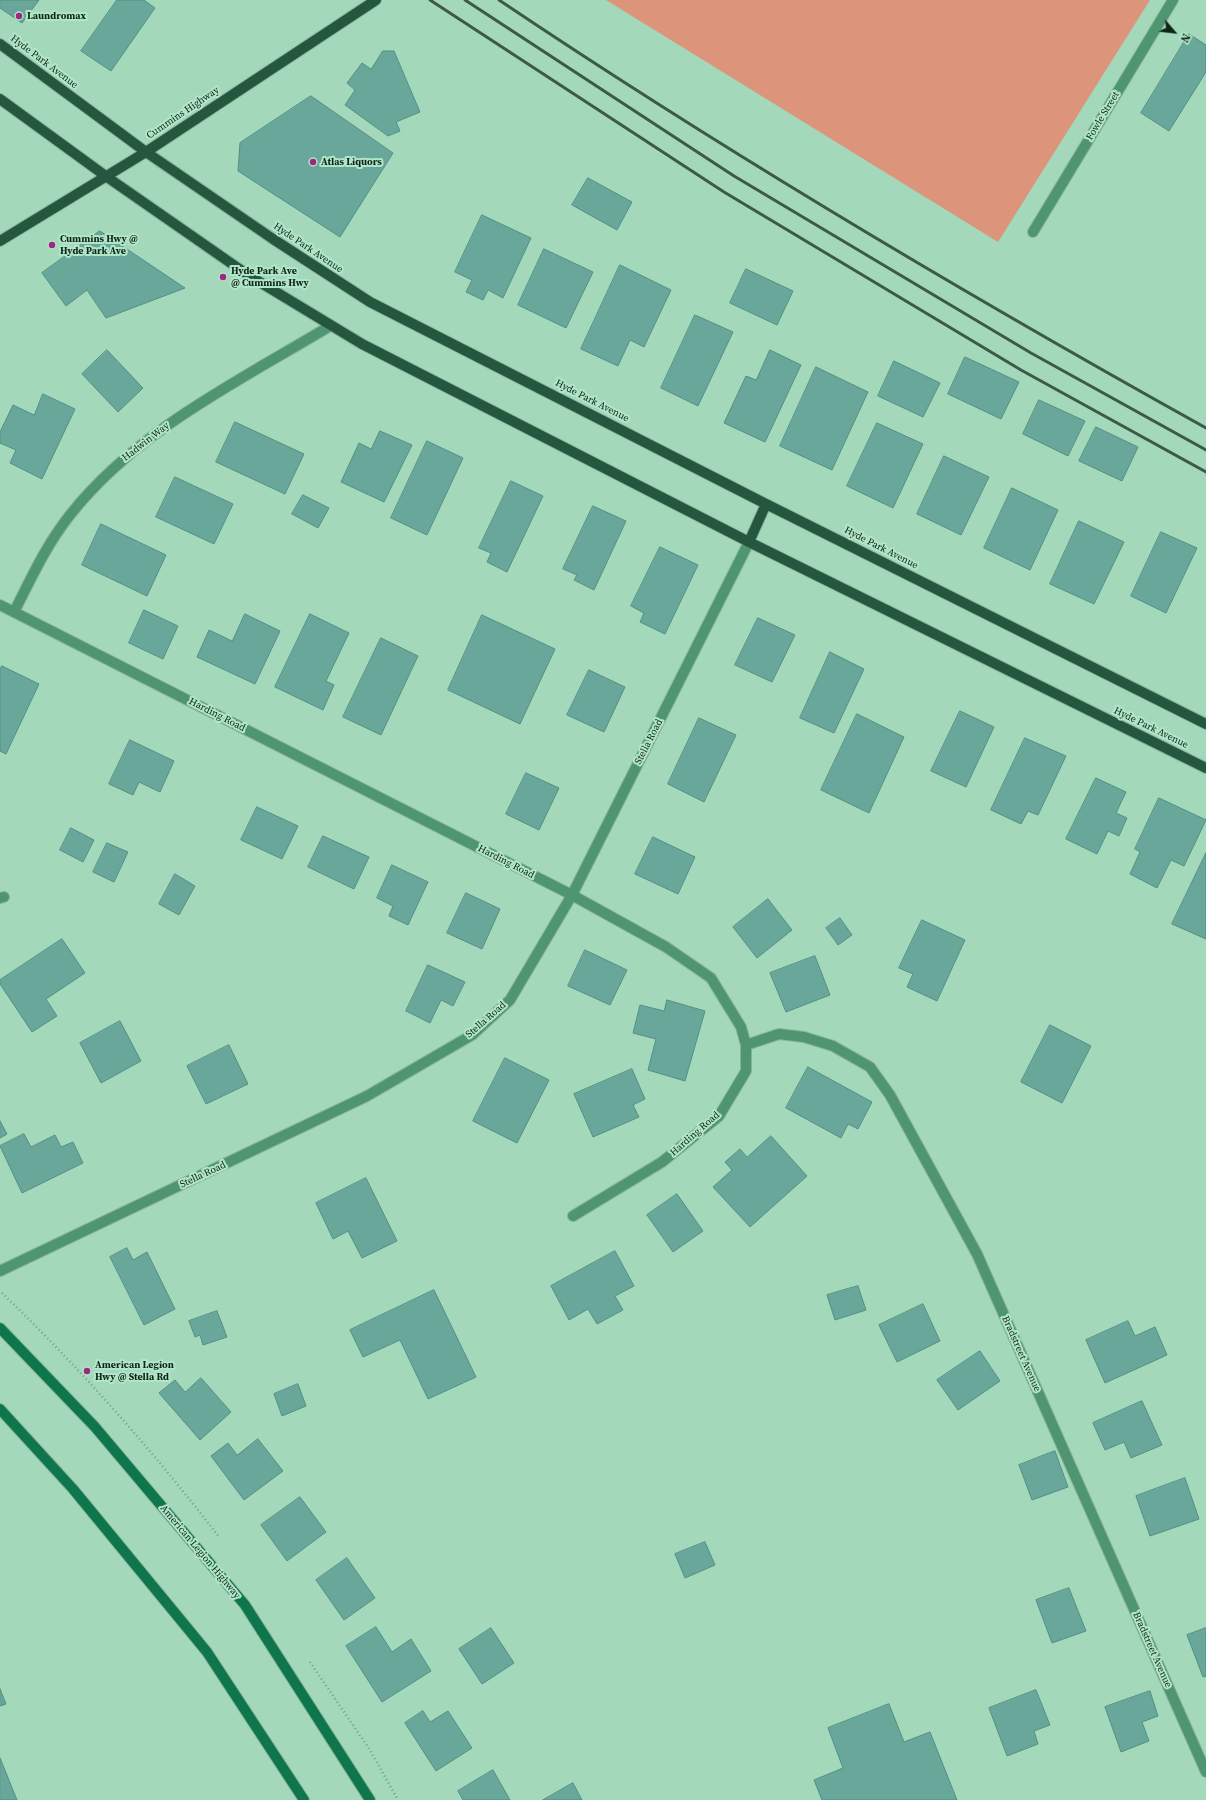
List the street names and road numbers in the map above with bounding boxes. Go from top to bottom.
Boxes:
street label: Hyde Park Avenue [8,33,80,91]
street label: Cummins Highway [144,84,222,142]
street label: Fowle Street [1084,90,1122,142]
street label: Hyde Park Avenue [271,220,345,276]
street label: Hyde Park Avenue [553,377,631,425]
street label: Hadwin Way [120,420,172,464]
street label: Hyde Park Avenue [842,524,920,572]
street label: Harding Road [187,696,247,734]
street label: Hyde Park Avenue [1112,705,1190,751]
street label: Stella Road [632,717,666,767]
street label: Harding Road [476,843,536,881]
street label: Stella Road [463,999,509,1041]
street label: Harding Road [668,1109,722,1159]
street label: Stella Road [178,1159,228,1191]
street label: Bradstreet Avenue [999,1314,1043,1394]
street label: American Legion Highway [157,1503,243,1601]
street label: Bradstreet Avenue [1130,1610,1174,1690]

